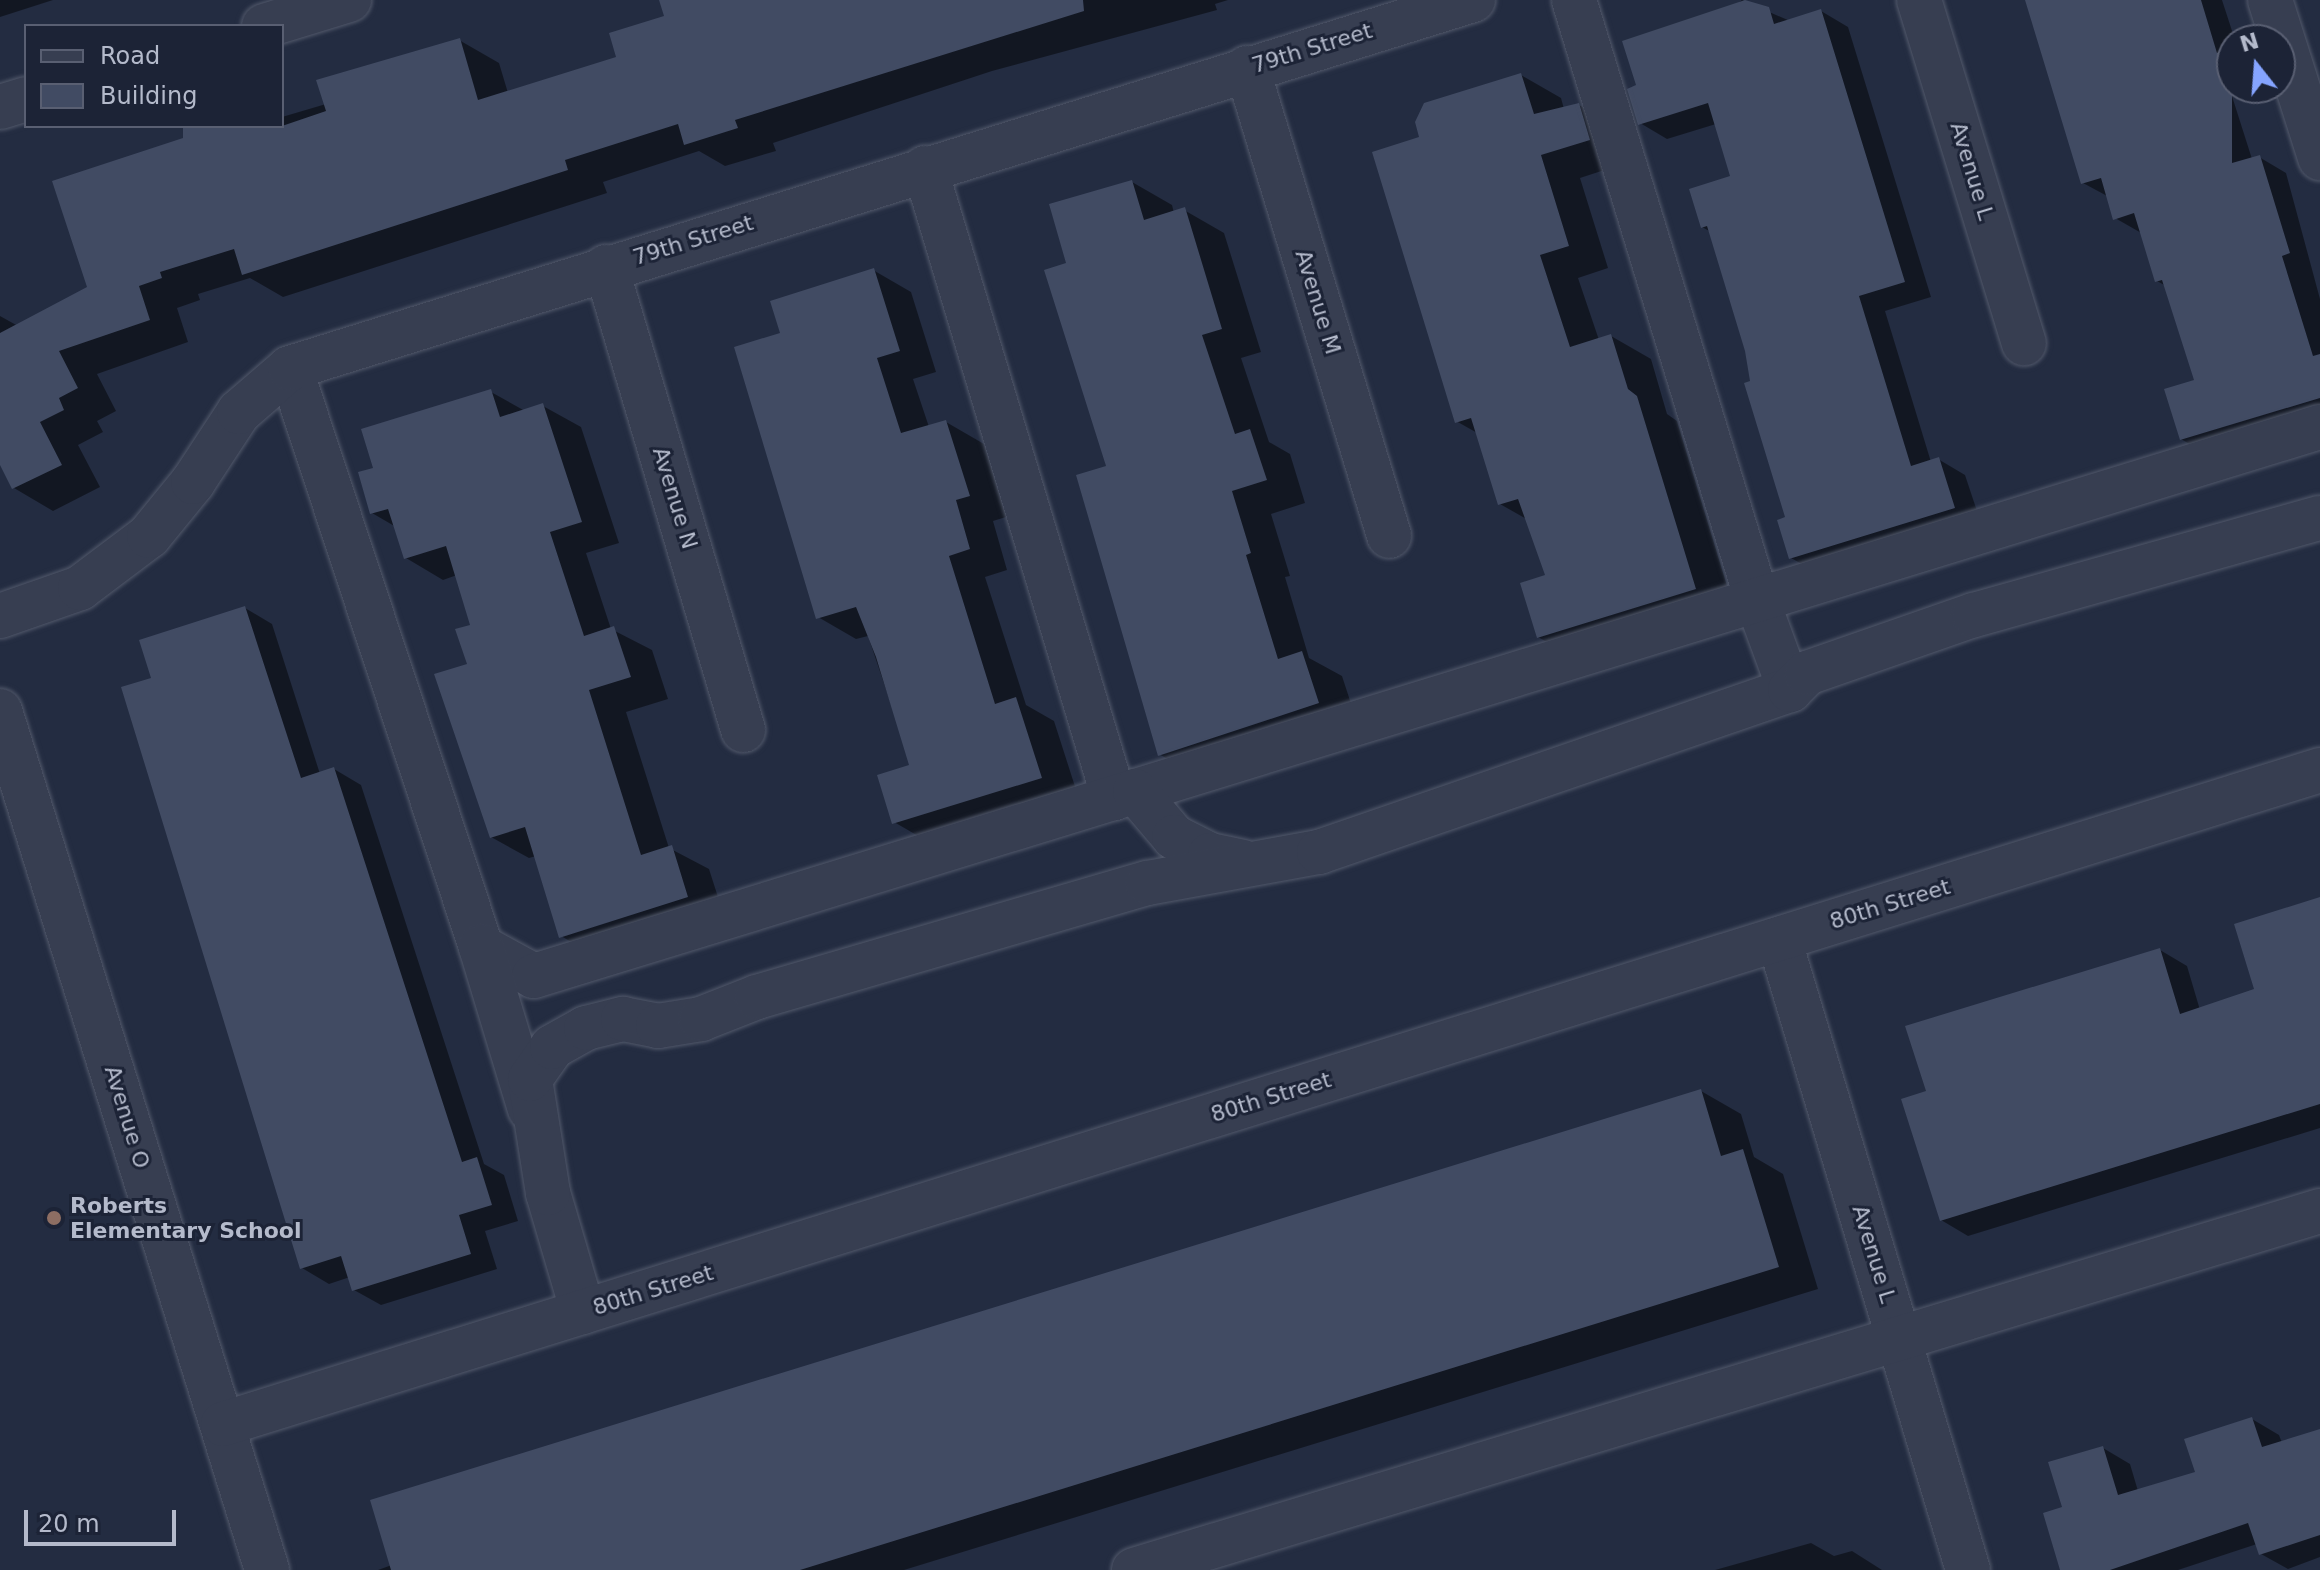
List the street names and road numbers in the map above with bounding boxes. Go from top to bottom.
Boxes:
street label: 79th Street [1249,17,1375,79]
street label: Avenue L [1945,119,1999,223]
street label: 79th Street [630,209,756,271]
street label: Avenue M [1290,247,1346,357]
street label: Avenue N [647,444,703,552]
street label: 80th Street [1827,873,1953,935]
street label: Avenue O [99,1062,155,1172]
street label: 80th Street [1208,1066,1334,1128]
street label: Avenue L [1847,1202,1901,1306]
street label: 80th Street [590,1259,716,1321]

